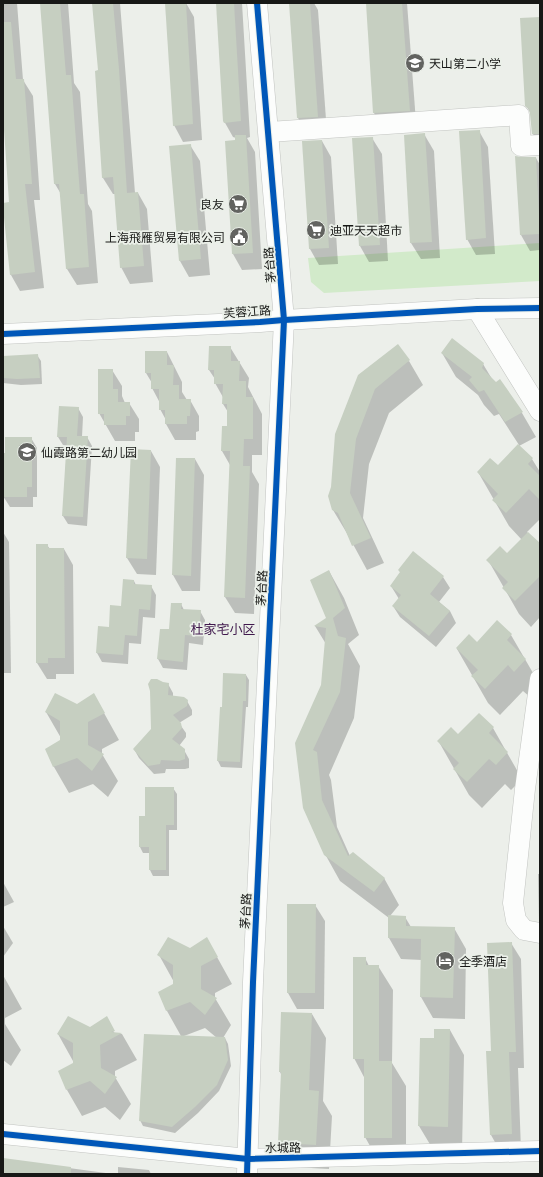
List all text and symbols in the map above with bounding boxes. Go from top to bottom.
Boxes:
school or university icon: 天山第二小学 [404,52,426,74]
place label: 天山第二小学 [429,55,501,71]
supermarket icon: 良友 [227,193,249,215]
place label: 良友 [200,196,224,212]
supermarket icon: 迪亚天天超市 [305,219,327,241]
place label: 迪亚天天超市 [330,222,402,238]
public building icon: 上海飛雁贸易有限公司 [228,226,250,248]
place label: 上海飛雁贸易有限公司 [105,229,225,245]
street label: 茅台路 [259,246,279,284]
street label: 芙蓉江路 [222,301,272,321]
school or university icon: 仙霞路第二幼儿园 [16,441,38,463]
place label: 仙霞路第二幼儿园 [41,444,137,460]
street label: 茅台路 [252,570,270,606]
district label: 杜家宅小区 [190,620,256,637]
street label: 茅台路 [236,893,254,929]
hotel icon: 全季酒店 [434,950,456,972]
place label: 全季酒店 [459,953,507,969]
street label: 水城路 [265,1139,301,1155]

